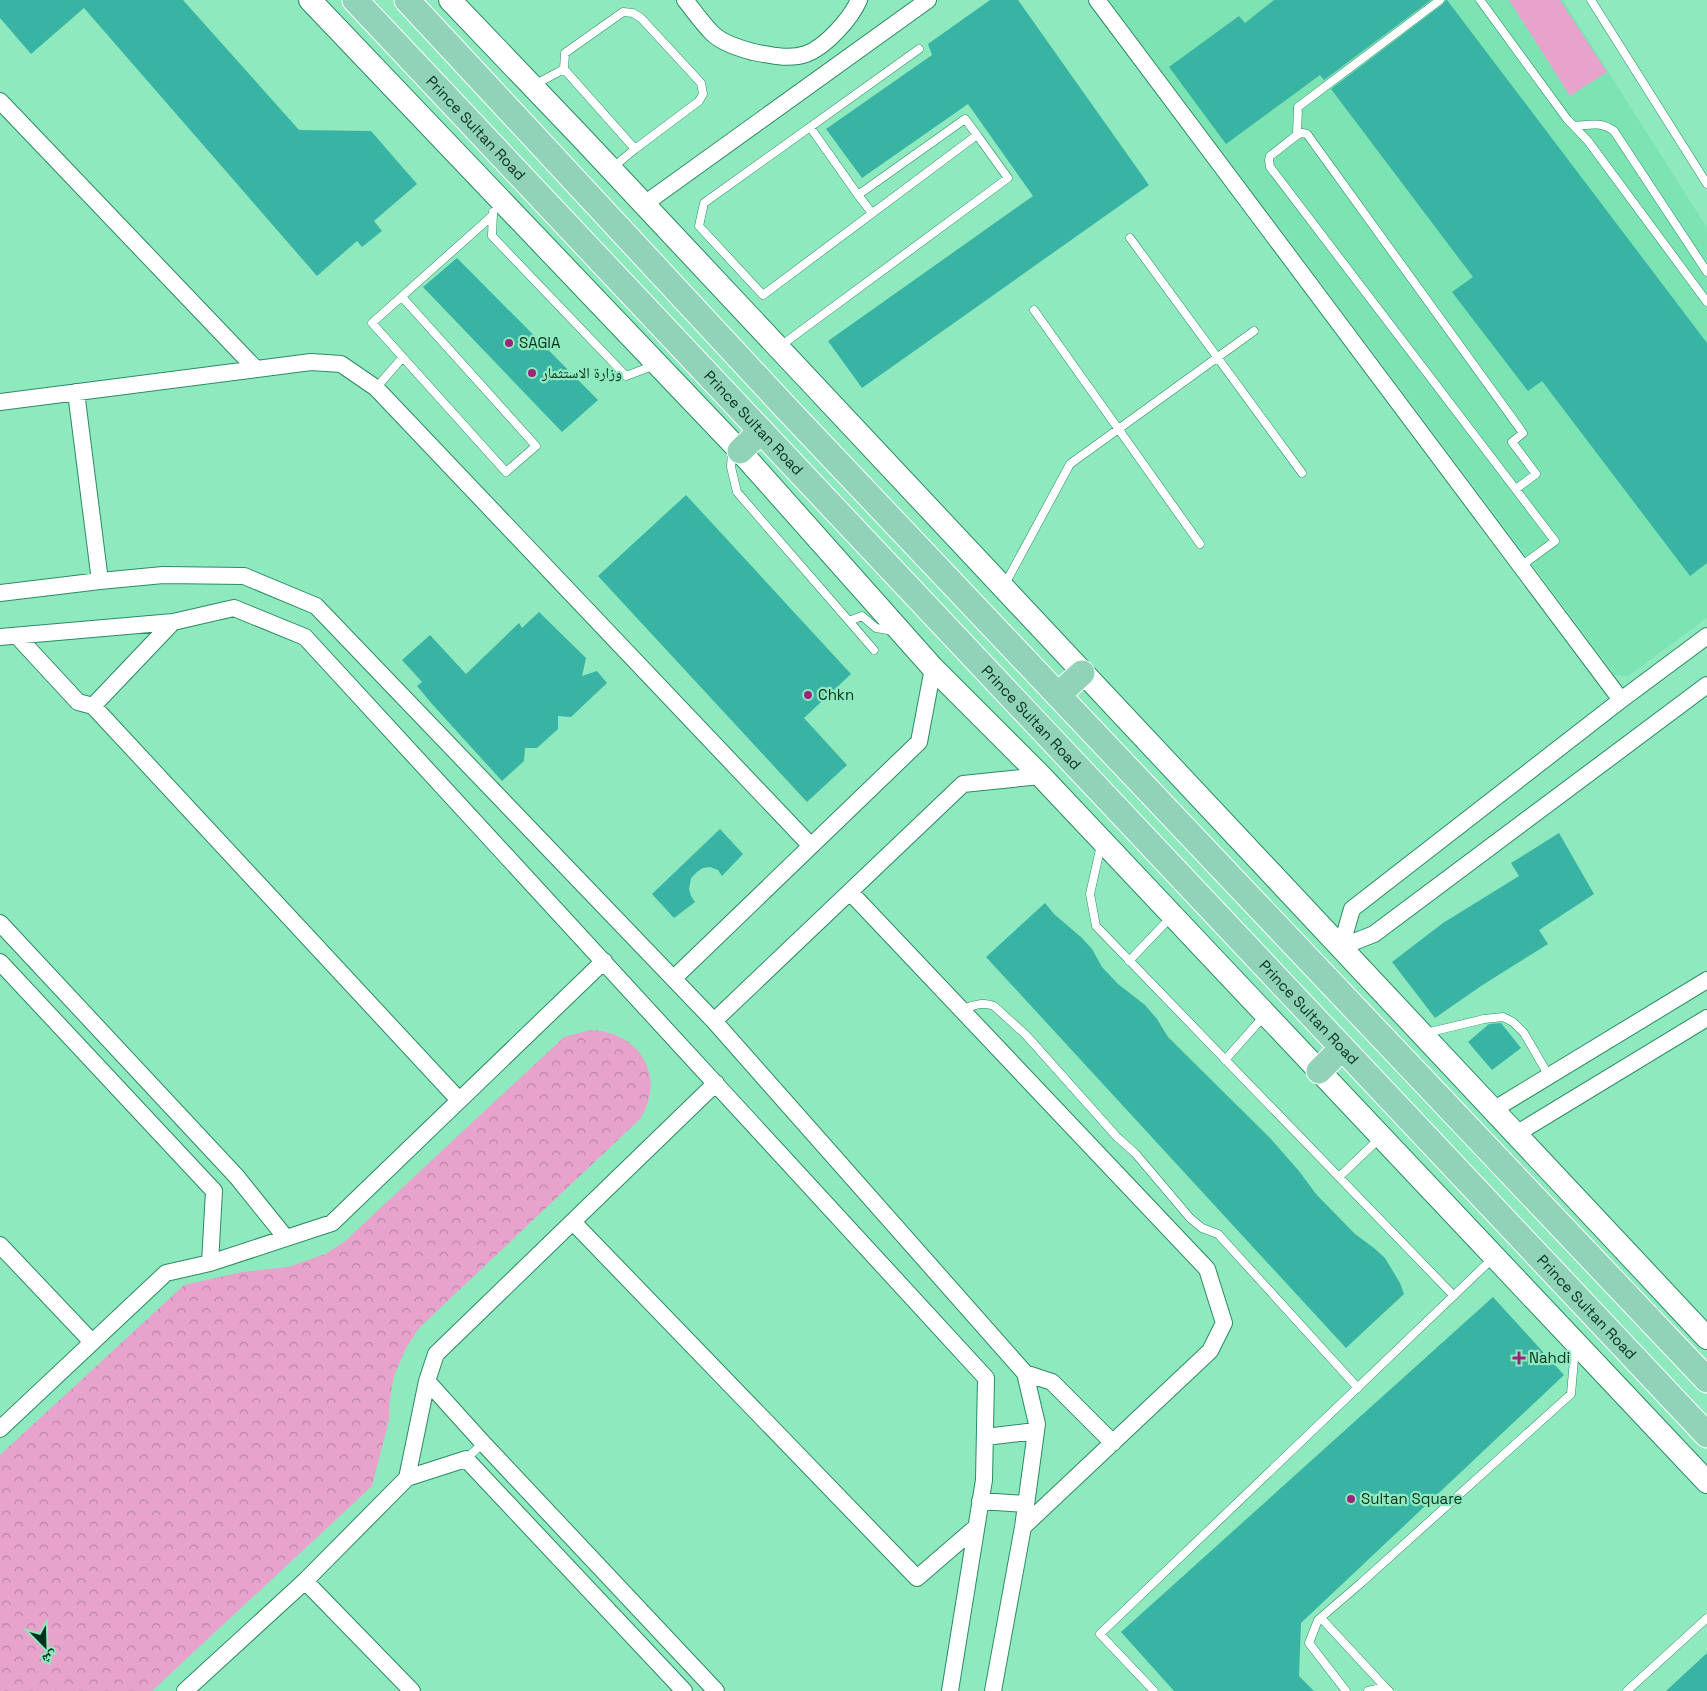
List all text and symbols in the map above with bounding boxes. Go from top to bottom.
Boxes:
street label: Prince Sultan Road [422,71,530,184]
place label: SAGIA [519,333,561,352]
marker: SAGIA [503,337,515,349]
place label: وزارة الاستثمار [541,363,622,382]
street label: Prince Sultan Road [700,366,808,479]
marker: وزارة الاستثمار [526,367,538,379]
street label: Prince Sultan Road [978,661,1085,774]
place label: Chkn [818,685,854,704]
marker: Chkn [802,689,814,701]
street label: Prince Sultan Road [1255,956,1363,1068]
street label: Prince Sultan Road [1533,1251,1641,1363]
place label: Nahdi [1529,1348,1570,1367]
marker: Nahdi [1513,1352,1525,1364]
place label: Sultan Square [1361,1489,1463,1508]
marker: Sultan Square [1345,1493,1357,1505]
north arrow [20,1621,70,1671]
text: ش [40,1647,60,1669]

